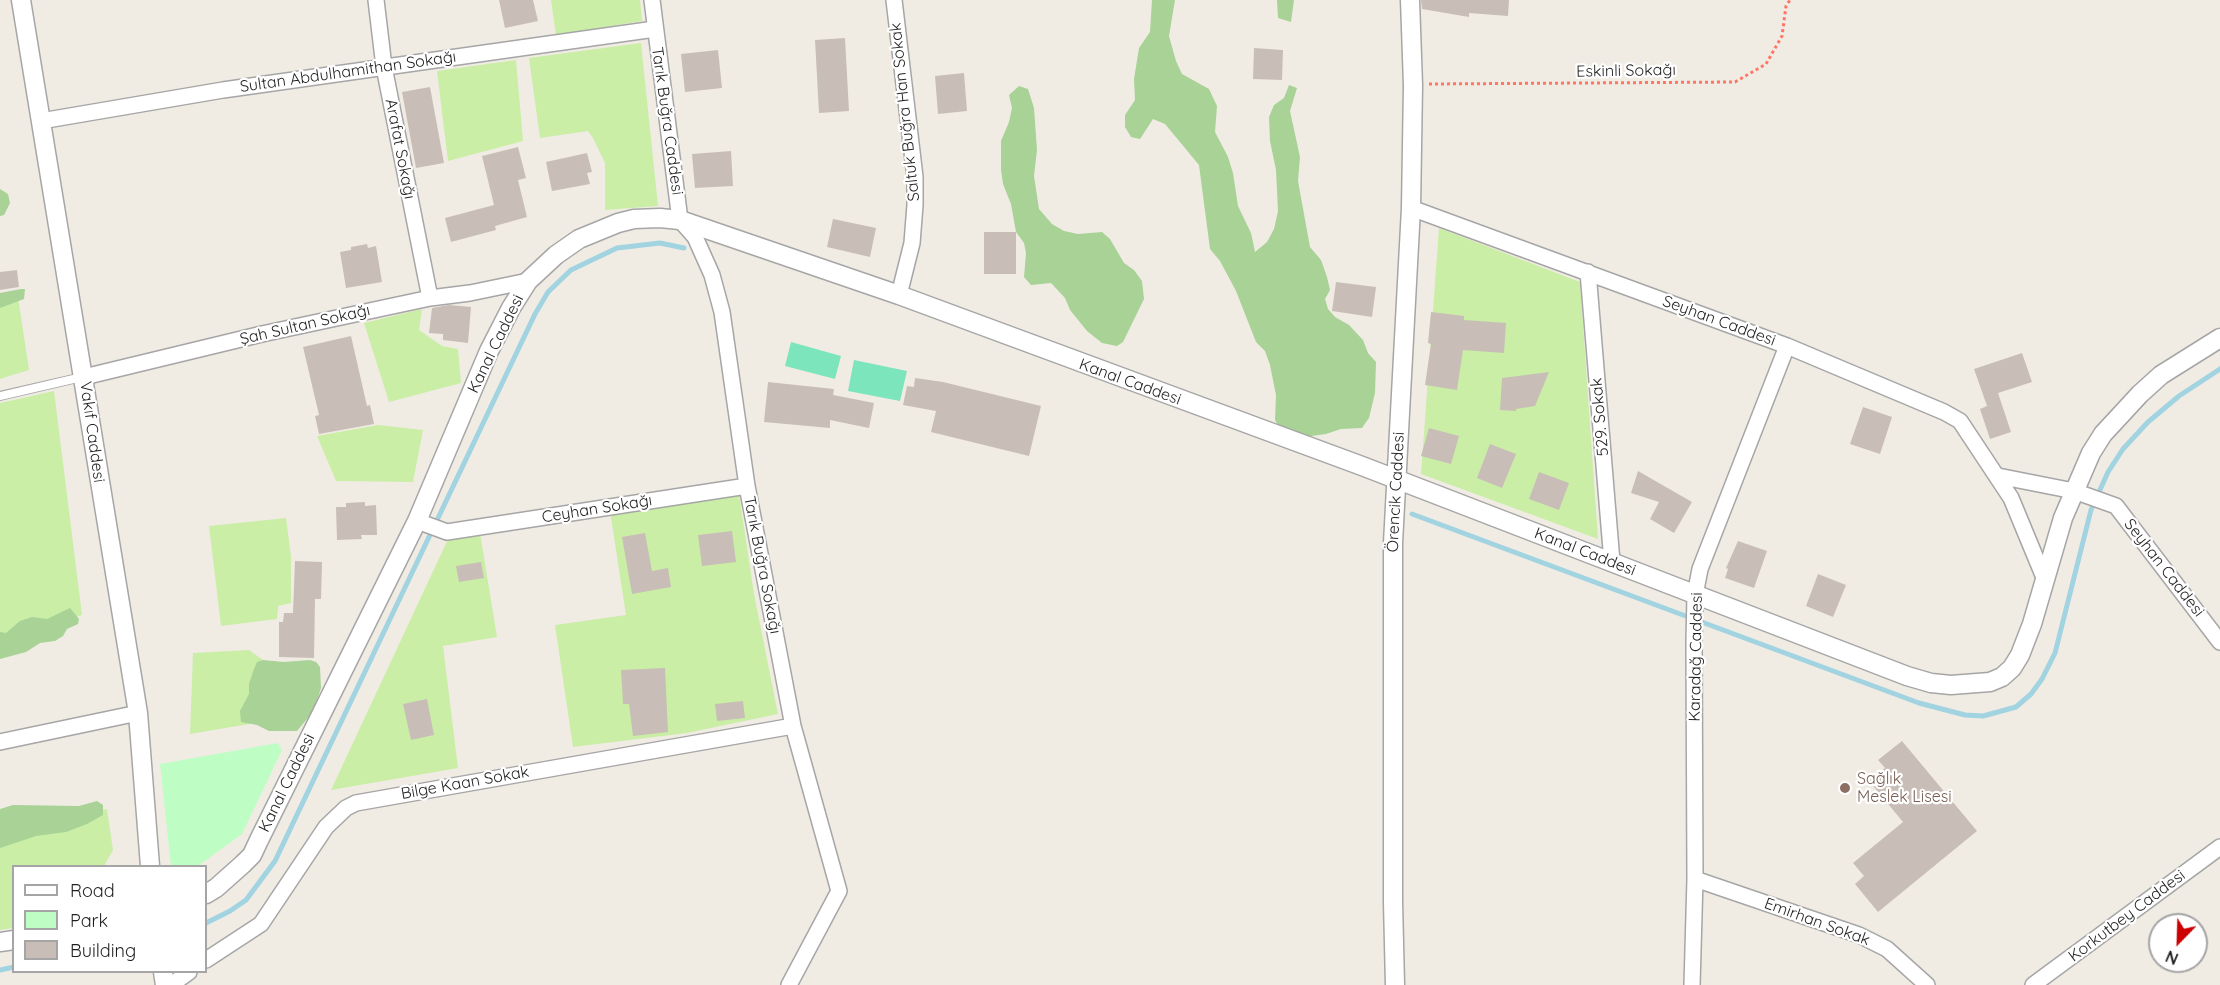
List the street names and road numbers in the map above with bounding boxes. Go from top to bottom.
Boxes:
street label: Saltuk Buğra Han Sokak [886,22,924,202]
street label: Tarık Buğra Caddesi [647,46,687,196]
street label: Sultan Abdulhamithan Sokağı [239,47,457,97]
street label: Eskinli Sokağı [1576,61,1676,81]
street label: Arafat Sokağı [381,97,419,201]
street label: Kanal Caddesi [464,292,528,396]
street label: Seyhan Caddesi [1660,292,1778,350]
street label: Şah Sultan Sokağı [238,301,372,349]
street label: Kanal Caddesi [1076,355,1184,409]
street label: 529. Sokak [1587,377,1613,457]
street label: Vakıf Caddesi [75,380,109,484]
street label: Örencik Caddesi [1383,431,1409,553]
street label: Ceyhan Sokağı [541,491,653,527]
street label: Tarık Buğra Sokağı [739,494,785,636]
street label: Seyhan Caddesi [2120,515,2208,621]
street label: Kanal Caddesi [1532,524,1638,580]
street label: Karadağ Caddesi [1685,592,1707,722]
street label: Kanal Caddesi [255,731,319,835]
street label: Bilge Kaan Sokak [399,762,531,804]
street label: Korkutbey Caddesi [2065,866,2189,966]
street label: Emirhan Sokak [1762,894,1872,950]

